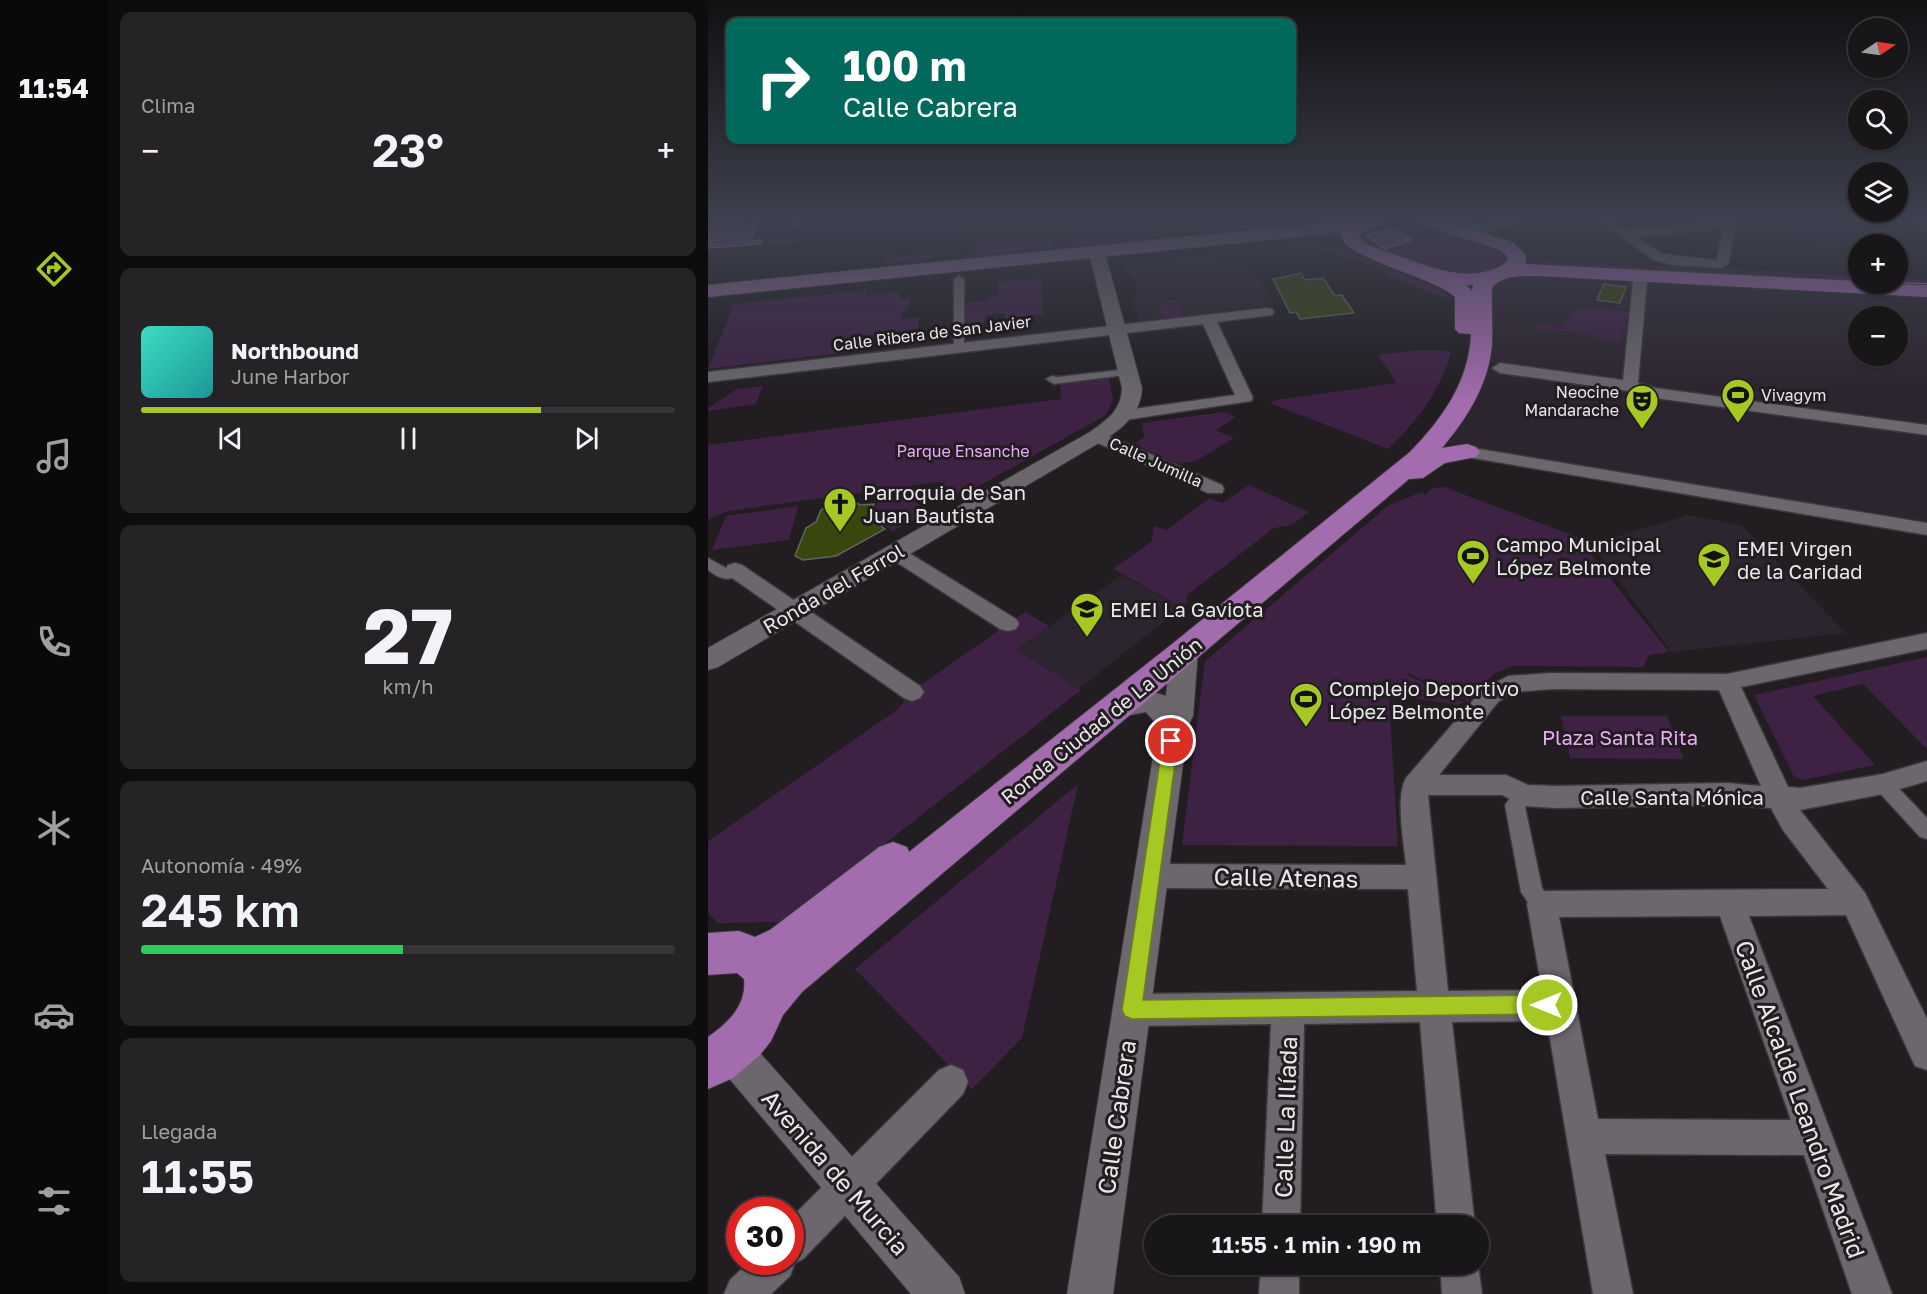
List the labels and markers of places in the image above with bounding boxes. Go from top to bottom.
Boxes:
sports icon: Vivagym [1720,377,1756,424]
place label: Neocine Mandarache [1525,382,1619,420]
theatre icon: Neocine Mandarache [1624,383,1660,430]
place label: Vivagym [1761,385,1827,405]
place label: Parroquia de San Juan Bautista [863,480,1026,527]
church icon: Parroquia de San Juan Bautista [822,486,858,533]
place label: Campo Municipal López Belmonte [1496,532,1661,579]
place label: EMEI Virgen de la Caridad [1737,536,1863,583]
sports icon: Campo Municipal López Belmonte [1455,538,1491,585]
school or university icon: EMEI Virgen de la Caridad [1696,541,1732,588]
school or university icon: EMEI La Gaviota [1069,591,1105,638]
place label: EMEI La Gaviota [1110,597,1264,621]
place label: Complejo Deportivo López Belmonte [1329,676,1519,723]
sports icon: Complejo Deportivo López Belmonte [1288,681,1324,728]
pin [1145,715,1196,766]

